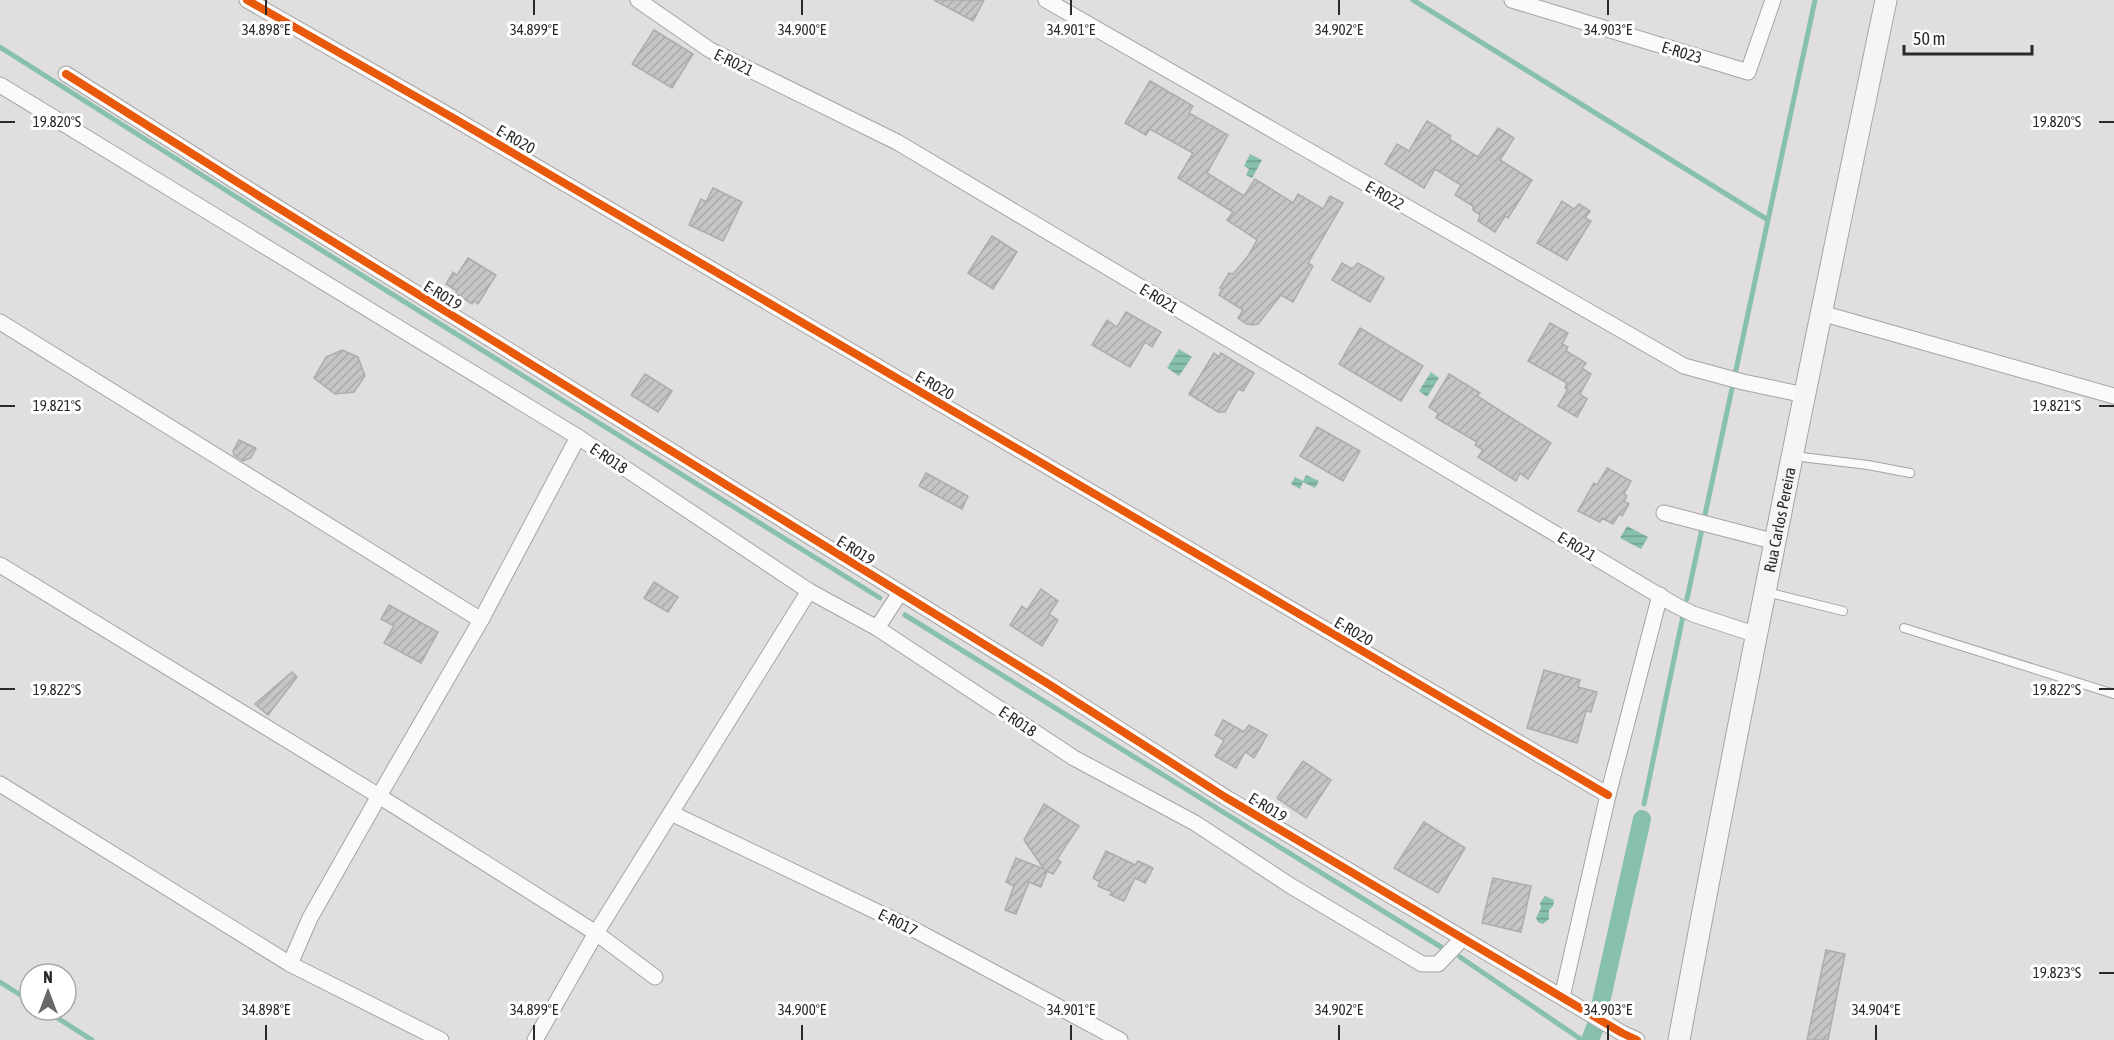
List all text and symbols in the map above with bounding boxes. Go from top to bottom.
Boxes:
scale bar [1904,18,2032,56]
text: 34.898°E [242,21,291,38]
text: 34.899°E [510,21,559,38]
text: 34.900°E [778,21,827,38]
text: 34.901°E [1047,21,1096,38]
text: 34.902°E [1315,21,1364,38]
text: 34.903°E [1584,21,1633,38]
text: 50 m [1913,28,1945,49]
street label: E-R023 [1660,37,1704,67]
street label: E-R021 [711,45,757,79]
text: 19.820°S [33,113,81,130]
text: 19.820°S [2033,113,2081,130]
street label: E-R020 [494,121,538,157]
street label: E-R022 [1363,177,1407,213]
street label: E-R019 [421,276,465,314]
street label: E-R021 [1137,280,1181,316]
street label: E-R020 [913,367,957,403]
text: 19.821°S [33,397,81,414]
text: 19.821°S [2033,397,2081,414]
street label: E-R018 [587,439,631,477]
street label: Rua Carlos Pereira [1760,465,1799,574]
street label: E-R021 [1555,528,1599,564]
street label: E-R019 [834,531,878,569]
street label: E-R020 [1332,613,1376,649]
text: 19.822°S [33,681,81,698]
text: 19.822°S [2033,681,2081,698]
street label: E-R018 [996,702,1040,740]
street label: E-R019 [1246,789,1290,825]
street label: E-R017 [875,905,921,939]
north arrow [18,962,78,1022]
text: 19.823°S [2033,964,2081,981]
text: N [43,968,53,986]
text: 34.898°E [242,1001,291,1018]
text: 34.899°E [510,1001,559,1018]
text: 34.900°E [778,1001,827,1018]
text: 34.901°E [1047,1001,1096,1018]
text: 34.902°E [1315,1001,1364,1018]
text: 34.903°E [1584,1001,1633,1018]
text: 34.904°E [1852,1001,1901,1018]

